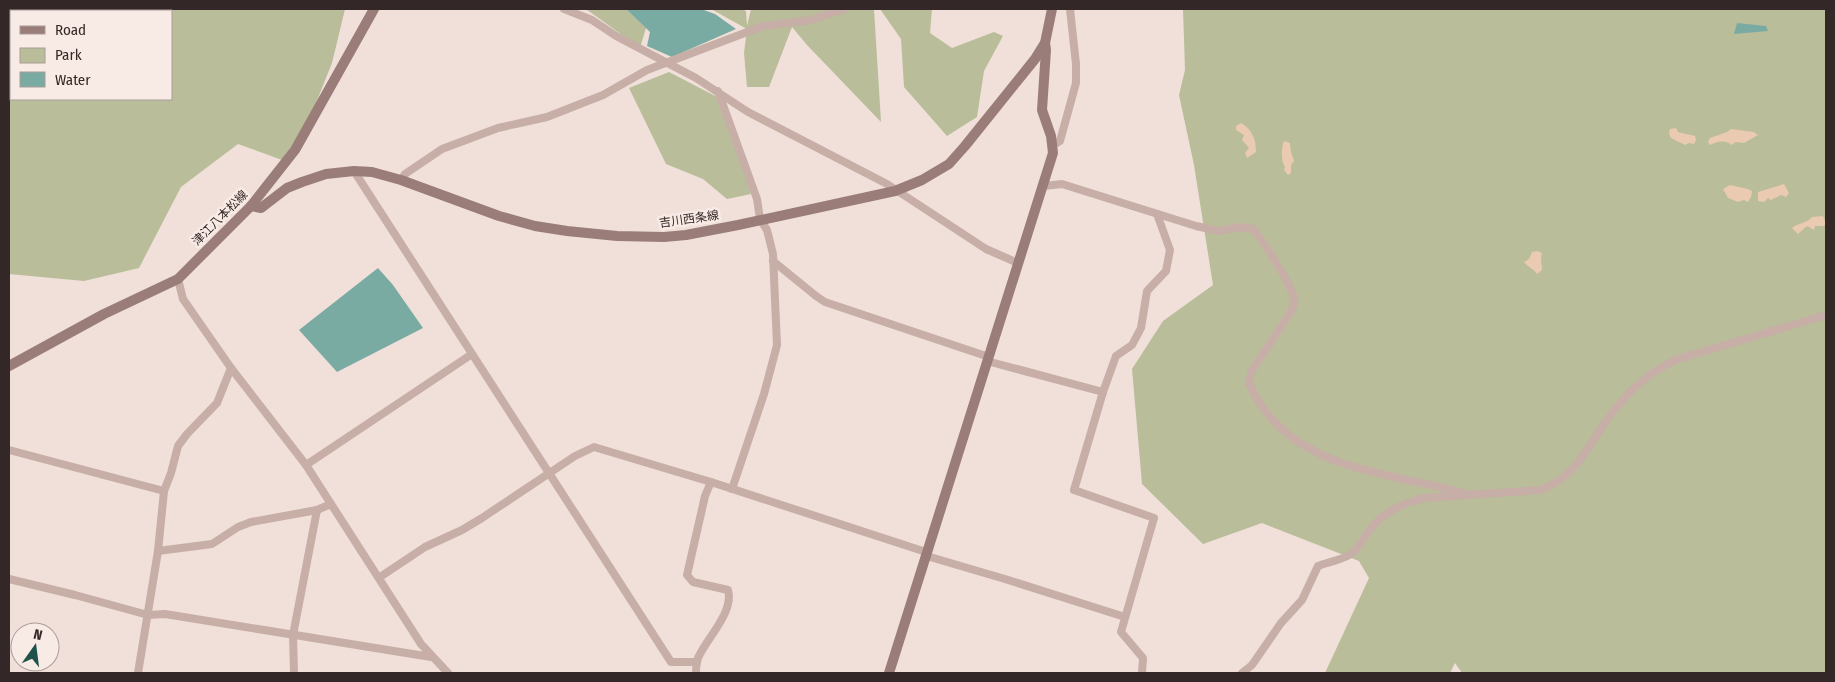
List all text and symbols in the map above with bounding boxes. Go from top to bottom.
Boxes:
legend [10,10,172,100]
text: Road [55,21,86,39]
text: Park [55,46,82,64]
text: Water [55,71,91,89]
street label: 津江八本松線 [190,188,250,248]
street label: 吉川西条線 [658,208,720,230]
north arrow [10,622,60,672]
text: N [32,626,44,644]

